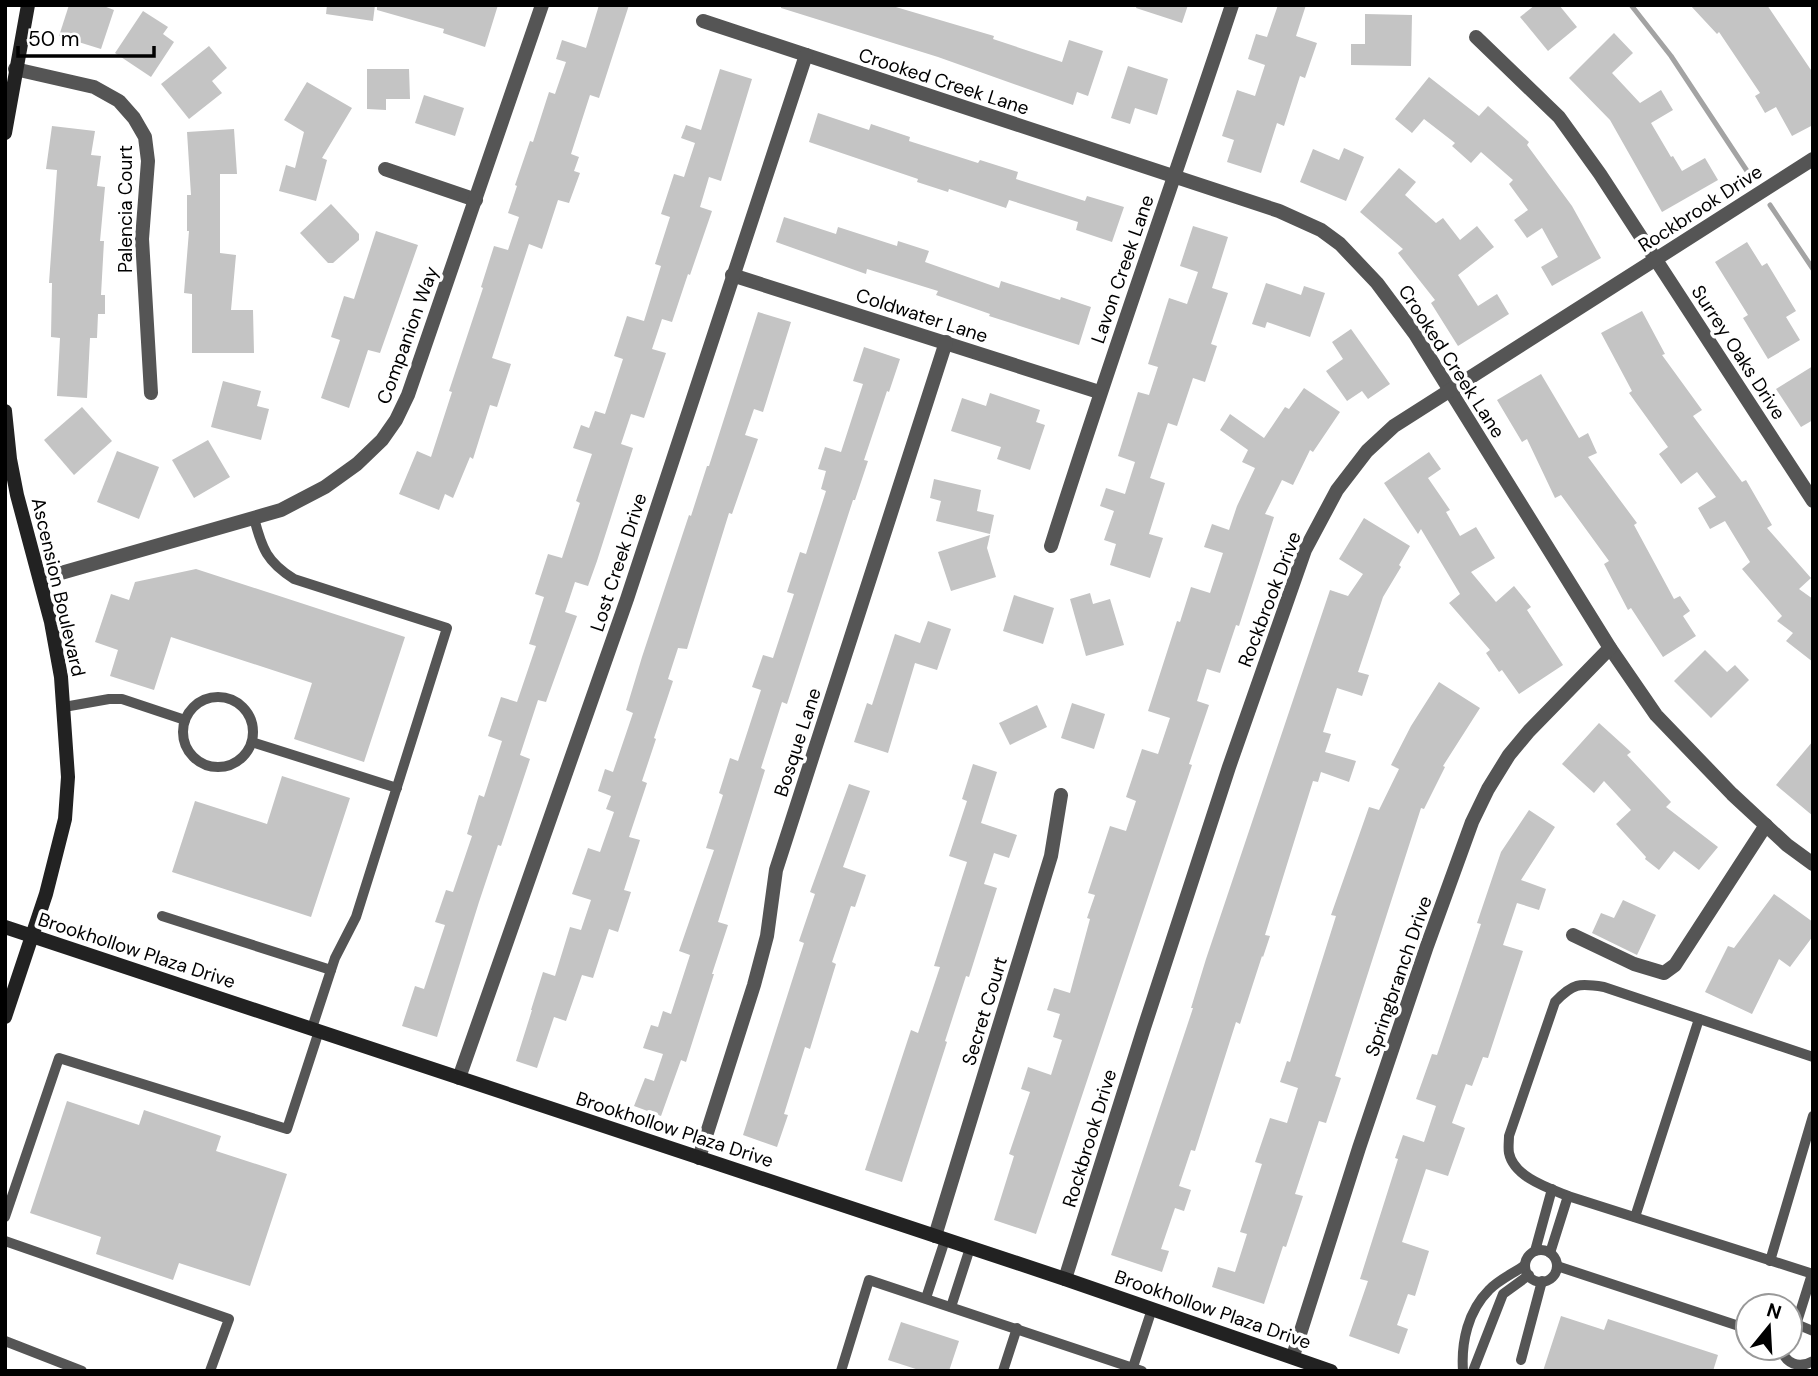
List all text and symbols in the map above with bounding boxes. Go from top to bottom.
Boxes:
scale bar [18,14,154,58]
text: 50 m [28,25,79,53]
street label: Crooked Creek Lane [855,42,1032,121]
street label: Palencia Court [113,145,138,273]
street label: Rockbrook Drive [1633,159,1767,258]
street label: Lavon Creek Lane [1085,192,1160,347]
street label: Companion Way [371,262,444,407]
street label: Crooked Creek Lane [1393,280,1511,443]
street label: Surrey Oaks Drive [1686,280,1791,424]
street label: Coldwater Lane [853,282,991,349]
street label: Lost Creek Drive [584,490,653,635]
street label: Ascension Boulevard [26,495,91,679]
street label: Rockbrook Drive [1232,528,1307,670]
street label: Bosque Lane [768,685,827,800]
street label: Springbranch Drive [1359,893,1438,1060]
street label: Brookhollow Plaza Drive [35,907,239,994]
street label: Secret Court [956,954,1013,1069]
street label: Rockbrook Drive [1057,1066,1122,1210]
street label: Brookhollow Plaza Drive [573,1086,777,1173]
street label: Brookhollow Plaza Drive [1111,1264,1314,1355]
north arrow [1734,1292,1804,1362]
text: N [1764,1297,1785,1325]

